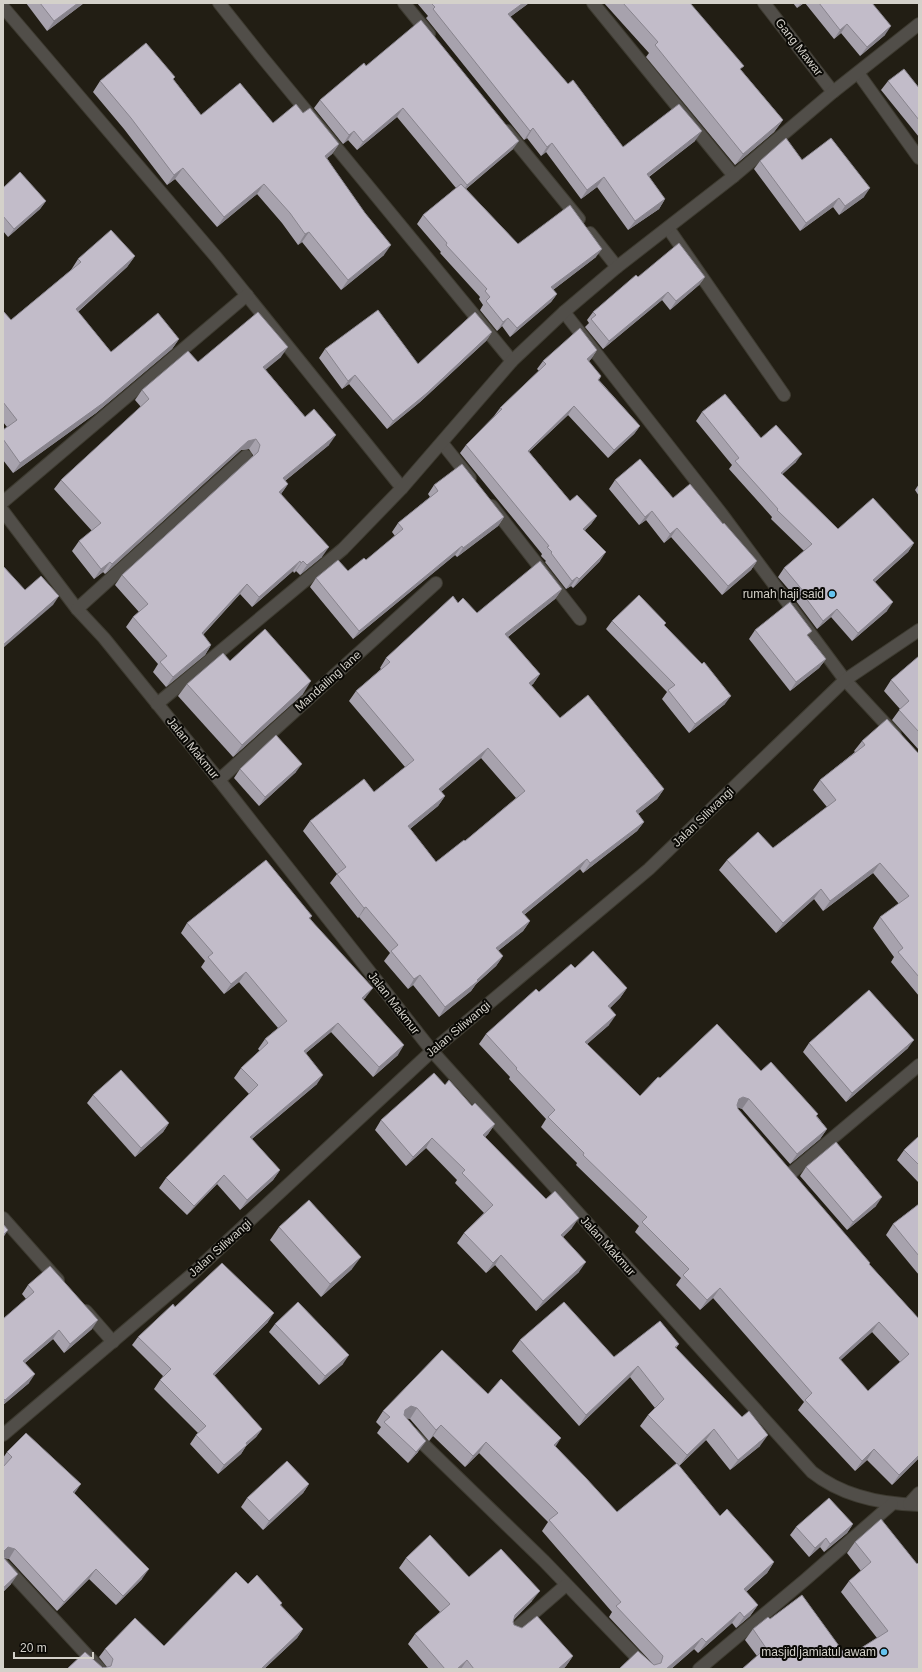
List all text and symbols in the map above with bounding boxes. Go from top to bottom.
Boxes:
street label: Gang Mawar [772,16,826,78]
place label: rumah haji said [743,587,824,601]
marker: rumah haji said [827,589,837,599]
street label: Mandailing lane [292,647,364,714]
street label: Jalan Makmur [164,714,222,782]
street label: Jalan Siliwangi [670,784,736,850]
street label: Jalan Makmur [365,969,423,1037]
street label: Jalan Siliwangi [423,998,493,1060]
street label: Jalan Makmur [578,1213,638,1279]
street label: Jalan Siliwangi [186,1216,254,1280]
scale bar [14,1634,93,1660]
text: 20 m [20,1641,47,1655]
place label: masjid jamiatul awam [761,1645,876,1659]
marker: masjid jamiatul awam [879,1647,889,1657]

